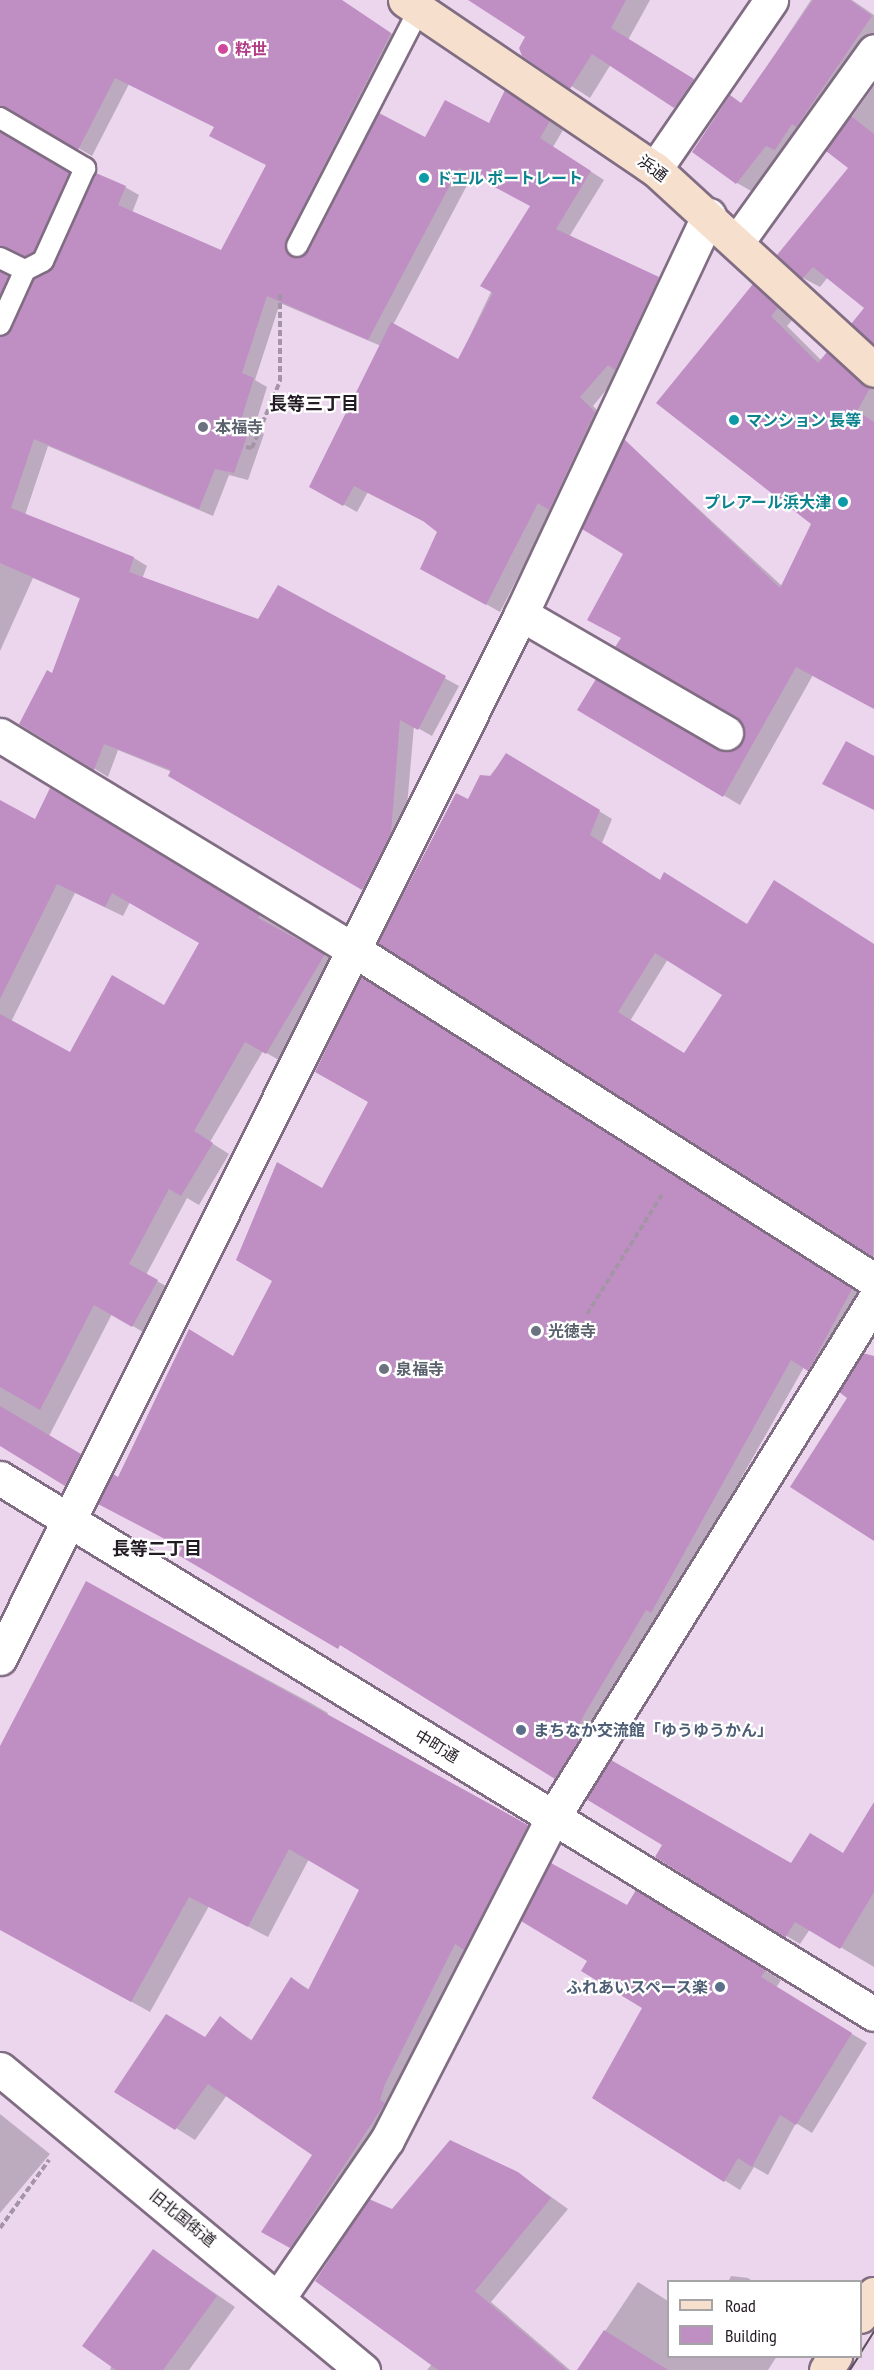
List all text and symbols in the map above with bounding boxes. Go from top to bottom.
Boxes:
place label: 粋世 [235,39,267,59]
marker: 粋世 [216,42,230,56]
street label: 浜通 [634,151,672,185]
place label: ドエル ポートレート [436,168,583,188]
marker: ドエル ポートレート [417,171,431,185]
district label: 長等三丁目 [269,393,359,415]
place label: マンション 長等 [746,410,861,430]
marker: マンション 長等 [727,413,741,427]
place label: 本福寺 [215,417,263,437]
marker: 本福寺 [196,420,210,434]
place label: プレアール浜大津 [704,492,831,512]
marker: プレアール浜大津 [836,495,850,509]
place label: 光徳寺 [548,1321,596,1341]
marker: 光徳寺 [529,1324,543,1338]
place label: 泉福寺 [396,1359,444,1379]
marker: 泉福寺 [377,1362,391,1376]
district label: 長等二丁目 [112,1538,202,1560]
place label: まちなか交流館「ゆうゆうかん」 [533,1720,773,1740]
marker: まちなか交流館「ゆうゆうかん」 [514,1723,528,1737]
street label: 中町通 [411,1725,463,1767]
place label: ふれあいスペース楽 [564,1977,708,1997]
marker: ふれあいスペース楽 [713,1980,727,1994]
street label: 旧北国街道 [146,2185,220,2251]
legend [667,2280,862,2358]
text: Road [725,2294,756,2317]
text: Building [725,2324,777,2347]

